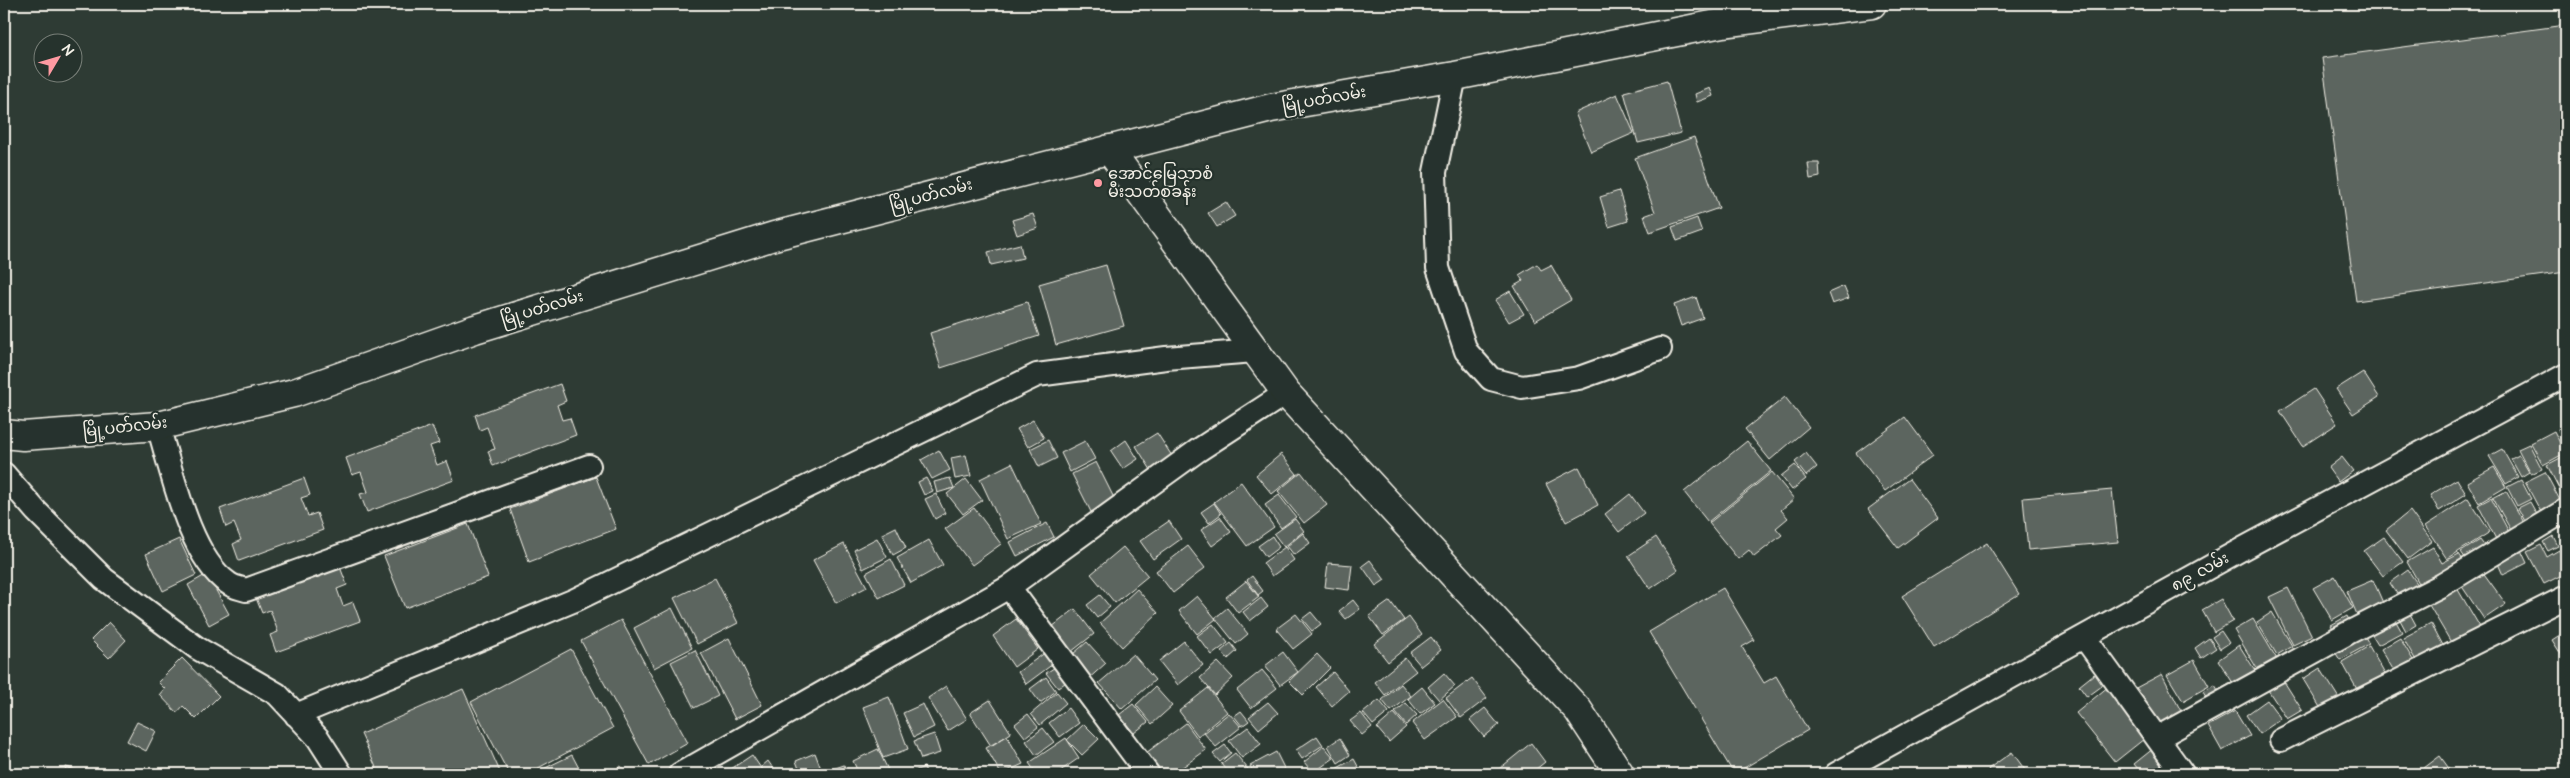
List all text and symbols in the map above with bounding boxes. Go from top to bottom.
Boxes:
north arrow [32,32,82,82]
text: N [57,41,78,60]
street label: မြို့ပတ်လမ်း [1280,80,1368,119]
place label: အောင်မြေသာစံ မီးသတ်စခန်း [1108,162,1213,205]
street label: မြို့ပတ်လမ်း [887,172,975,219]
marker: အောင်မြေသာစံ မီးသတ်စခန်း [1092,177,1104,189]
street label: မြို့ပတ်လမ်း [498,284,587,333]
street label: မြို့ပတ်လမ်း [81,411,169,444]
street label: ၈၉ လမ်း [2167,546,2234,599]

